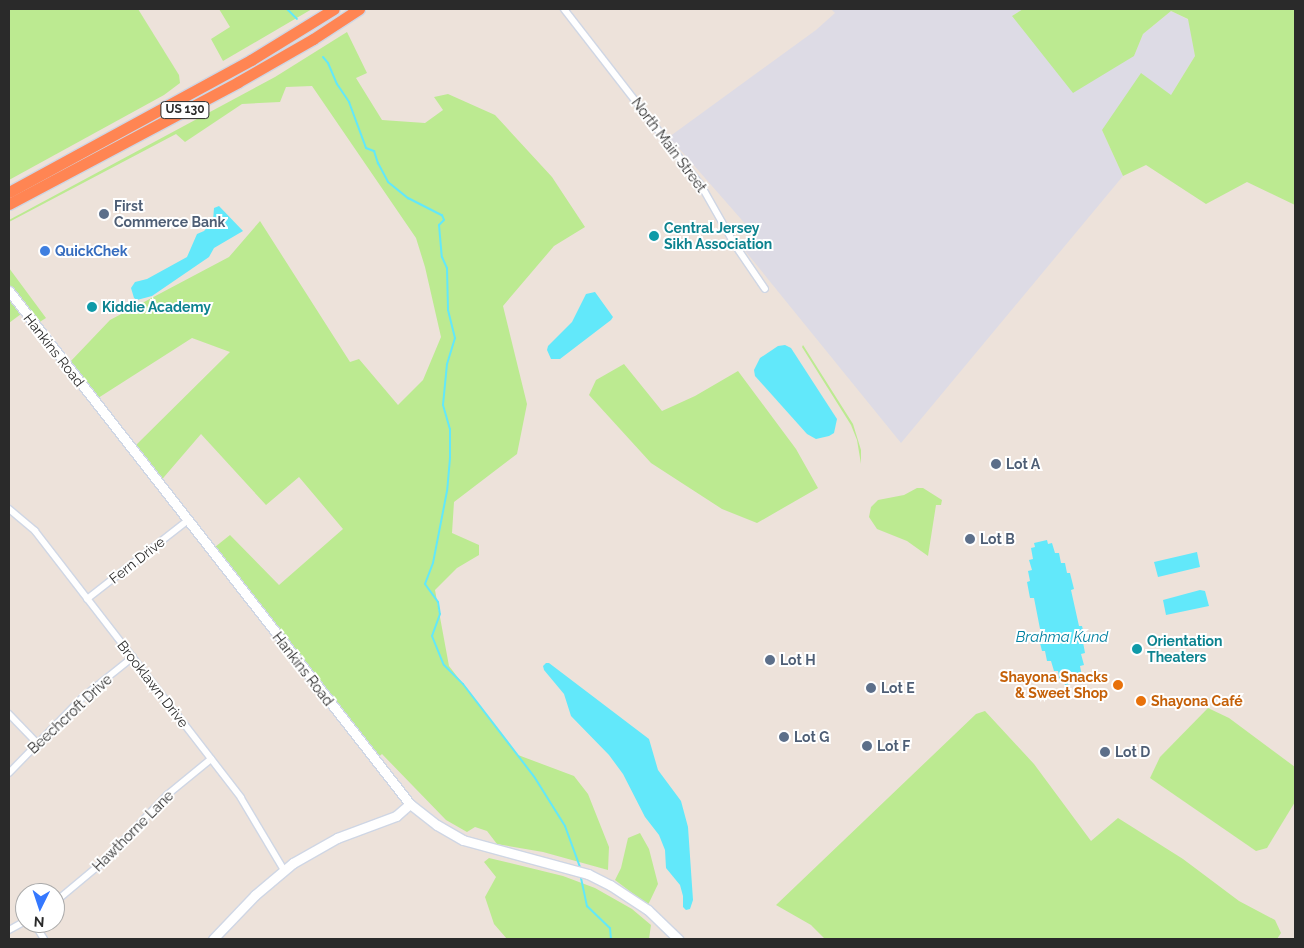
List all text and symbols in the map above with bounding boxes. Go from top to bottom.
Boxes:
street label: North Main Street [628,95,710,195]
road number: US 130 [160,100,210,120]
place label: First Commerce Bank [114,198,225,230]
marker: First Commerce Bank [98,208,110,220]
place label: Central Jersey Sikh Association [664,220,773,252]
marker: Central Jersey Sikh Association [648,230,660,242]
place label: QuickChek [55,243,128,259]
marker: QuickChek [39,245,51,257]
place label: Kiddie Academy [102,299,211,315]
marker: Kiddie Academy [86,301,98,313]
street label: Hankins Road [20,310,88,390]
place label: Lot A [1006,456,1041,472]
marker: Lot A [990,458,1002,470]
place label: Lot B [980,531,1015,547]
street label: Fern Drive [106,533,168,587]
marker: Lot B [964,533,976,545]
street label: Hankins Road [269,629,337,709]
water label: Brahma Kund [1016,629,1108,647]
place label: Orientation Theaters [1147,633,1223,666]
street label: Brooklawn Drive [114,637,192,731]
marker: Orientation Theaters [1131,643,1143,655]
place label: Lot H [780,652,816,668]
marker: Lot H [764,654,776,666]
place label: Shayona Snacks & Sweet Shop [1000,669,1108,702]
street label: Beechcroft Drive [25,671,115,757]
marker: Shayona Snacks & Sweet Shop [1112,679,1124,691]
place label: Lot E [881,680,915,696]
marker: Lot E [865,682,877,694]
place label: Shayona Café [1151,693,1243,709]
marker: Shayona Café [1135,695,1147,707]
place label: Lot G [794,729,829,745]
marker: Lot G [778,731,790,743]
place label: Lot F [877,738,910,754]
marker: Lot F [861,740,873,752]
place label: Lot D [1115,744,1150,760]
marker: Lot D [1099,746,1111,758]
street label: Hawthorne Lane [89,787,177,875]
north arrow [15,883,65,933]
text: N [33,914,45,930]

